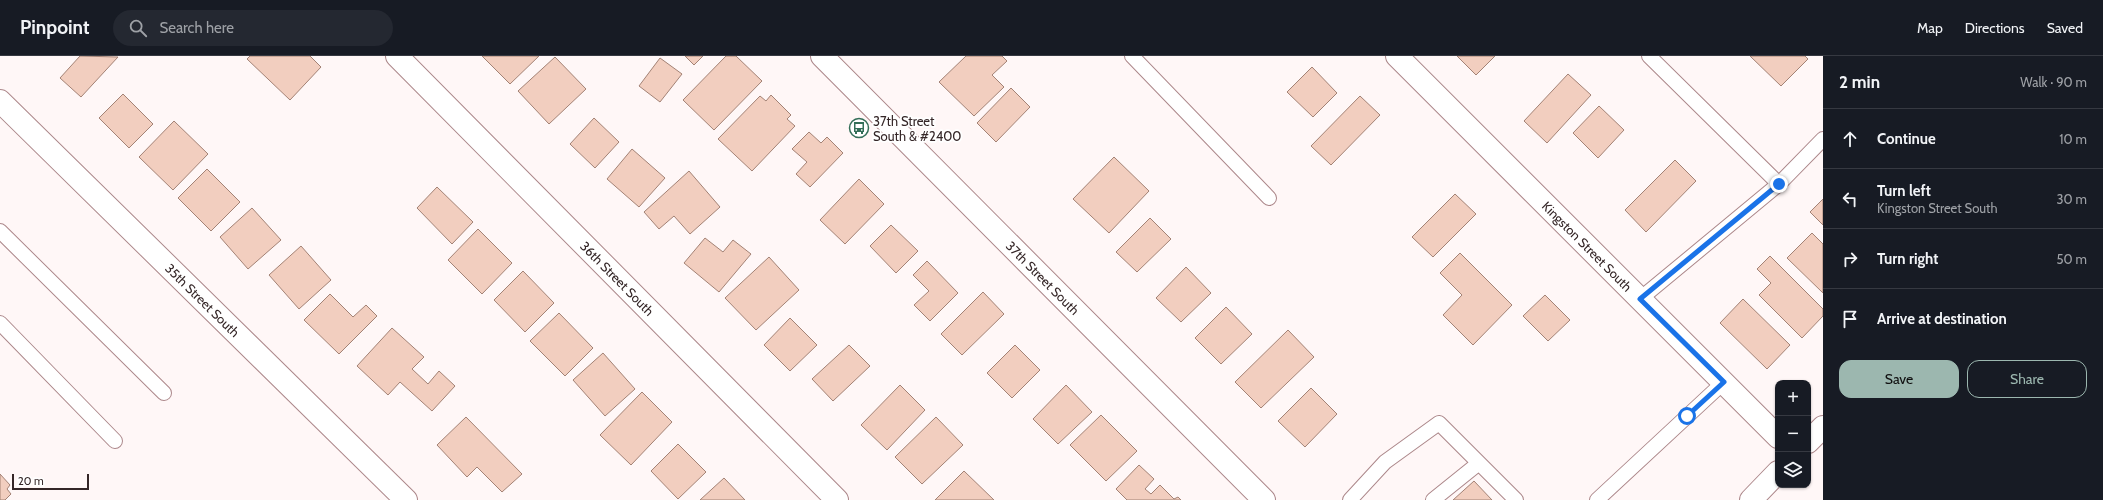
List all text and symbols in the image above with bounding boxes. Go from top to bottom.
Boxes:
search box [113,10,393,46]
text: Pinpoint [20,16,89,39]
icon: search [127,17,149,39]
text: Search here [159,19,234,37]
text: Map [1917,19,1943,37]
text: Directions [1965,19,2025,37]
text: Saved [2047,19,2083,37]
text: 2 min [1839,72,1880,92]
text: Walk · 90 m [2020,74,2087,90]
place label: 37th Street South & #2400 [873,113,961,144]
bus stop icon: 37th Street South & #2400 [848,117,870,139]
icon: ahead [1839,128,1861,150]
text: Continue [1877,130,1936,148]
text: 10 m [2059,131,2087,147]
route end [1770,175,1788,193]
text: Turn left [1877,182,1931,200]
icon: left [1839,188,1861,210]
text: 30 m [2057,191,2087,207]
street label: Kingston Street South [1539,198,1636,295]
text: Kingston Street South [1877,200,1998,216]
street label: 36th Street South [577,238,658,319]
street label: 37th Street South [1003,238,1083,318]
icon: right [1839,248,1861,270]
text: Turn right [1877,250,1938,268]
text: 50 m [2057,251,2087,267]
street label: 35th Street South [162,260,243,340]
icon: arrive [1839,308,1861,330]
text: Arrive at destination [1877,310,2007,328]
button: Save [1839,360,1959,398]
button: Share [1967,360,2087,398]
map controls [1775,380,1811,488]
button: + [1775,380,1811,416]
route start [1678,407,1696,425]
button: − [1775,416,1811,452]
button: layers [1775,452,1811,488]
scale bar [12,472,89,491]
text: 20 m [18,474,44,488]

